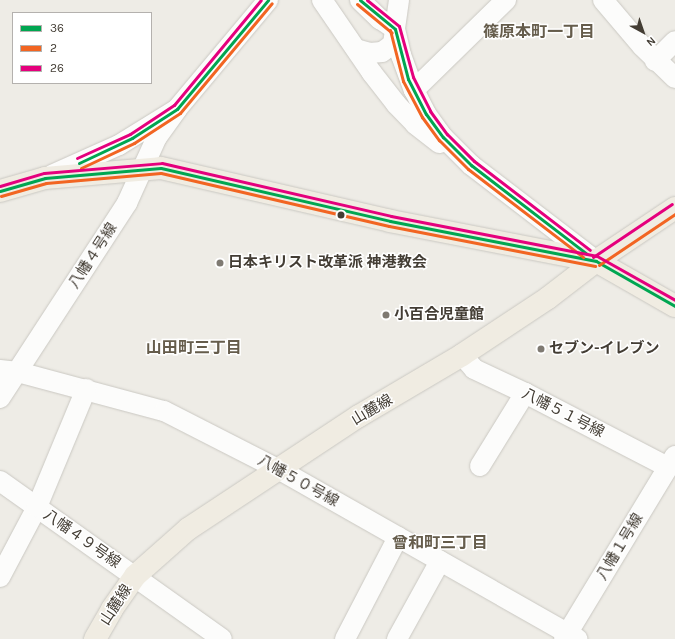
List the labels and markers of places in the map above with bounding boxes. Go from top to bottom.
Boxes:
unlabelled marker [336,210,346,220]
place label: 日本キリスト改革派 神港教会 [228,254,427,272]
marker: 日本キリスト改革派 神港教会 [215,258,225,268]
place label: 小百合児童館 [394,306,484,324]
marker: 小百合児童館 [381,310,391,320]
place label: セブン-イレブン [549,340,660,358]
marker: セブン-イレブン [536,344,546,354]

